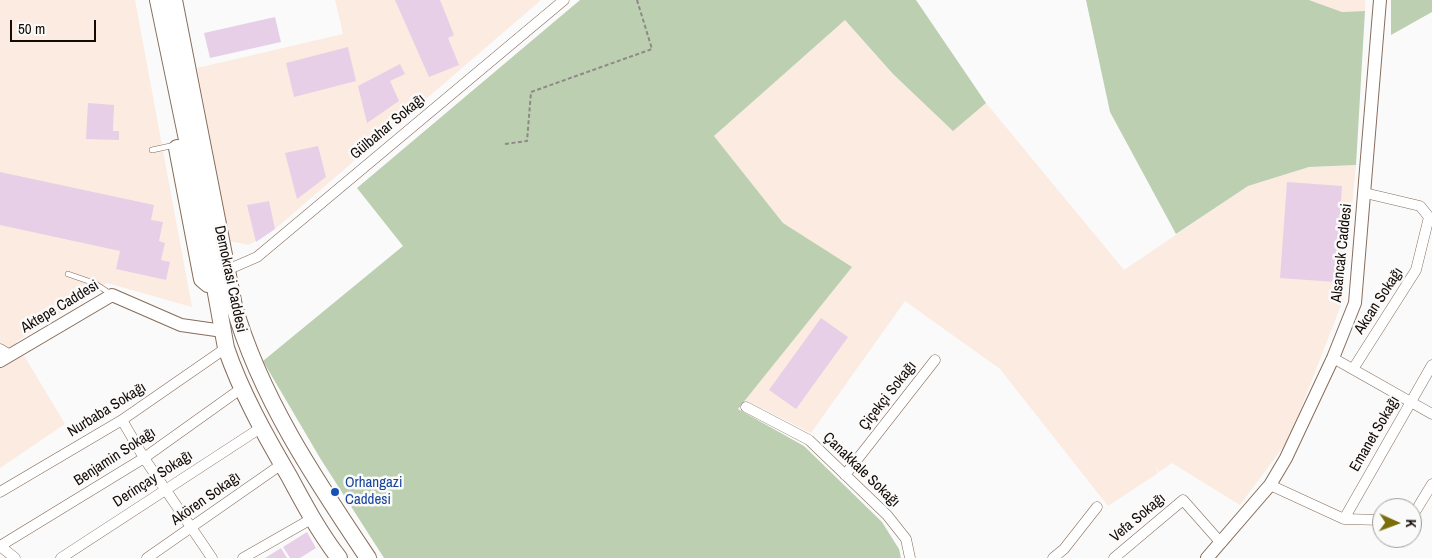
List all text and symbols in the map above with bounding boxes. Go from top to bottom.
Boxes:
scale bar [12,10,99,42]
text: 50 m [18,18,45,39]
street label: Gülbahar Sokağı [347,90,429,164]
street label: Alsancak Caddesi [1328,203,1356,303]
street label: Demokrasi Caddesi [210,224,250,334]
street label: Akcan Sokağı [1351,264,1407,338]
street label: Aktepe Caddesi [18,277,102,337]
street label: Çiçekçi Sokağı [855,358,921,434]
street label: Nurbaba Sokağı [65,379,149,441]
street label: Emanet Sokağı [1346,393,1404,475]
street label: Benjamin Sokağı [71,424,159,490]
street label: Çanakkale Sokağı [819,429,903,511]
street label: Derinçay Sokağı [110,447,196,511]
street label: Akören Sokağı [168,468,244,530]
place label: Orhangazi Caddesi [345,474,402,509]
marker: Orhangazi Caddesi [329,486,341,498]
street label: Vefa Sokağı [1107,490,1169,546]
north arrow [1372,498,1422,548]
text: K [1402,519,1420,528]

